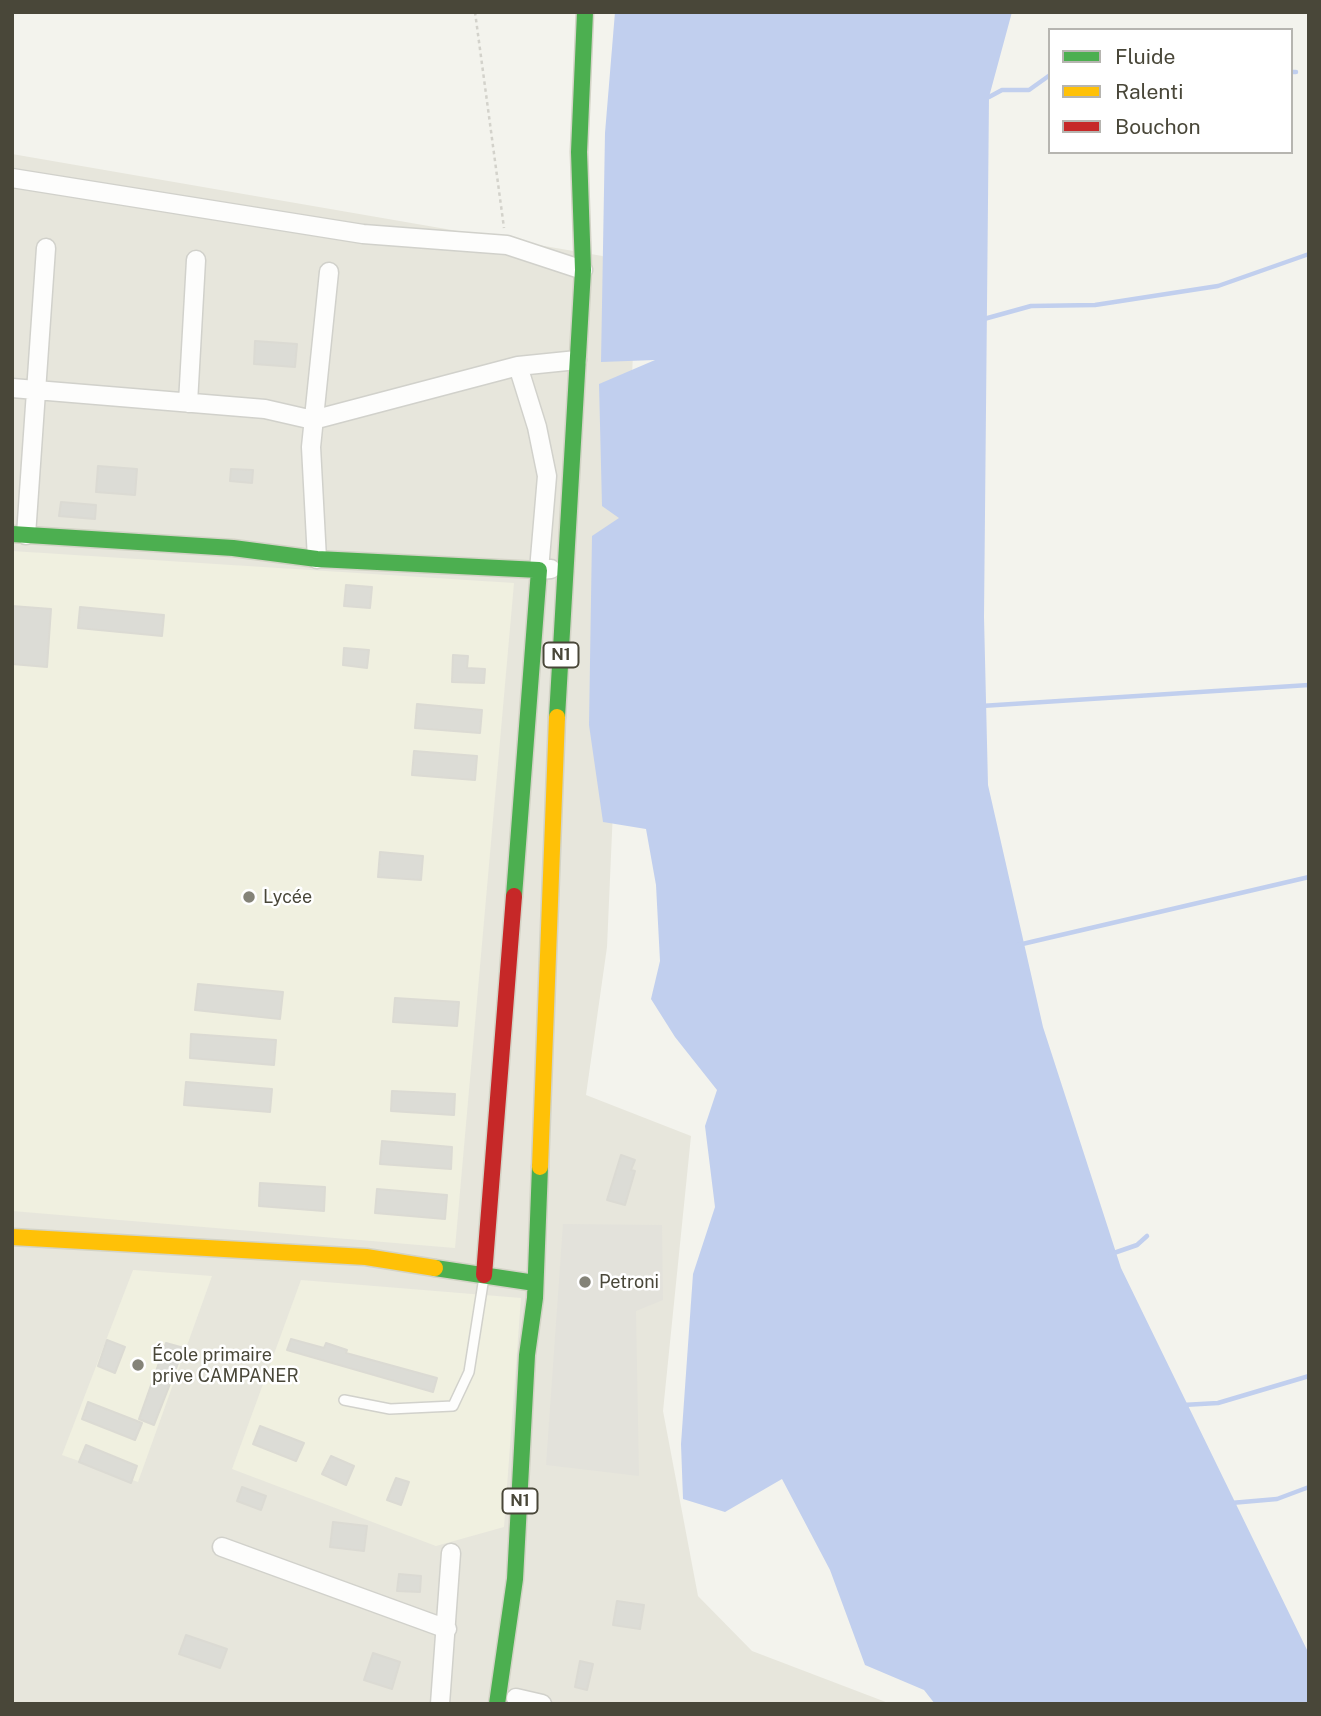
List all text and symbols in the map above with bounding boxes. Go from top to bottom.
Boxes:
legend [1048,28,1293,154]
text: Fluide [1115,44,1175,69]
text: Ralenti [1115,79,1183,104]
text: Bouchon [1115,114,1201,139]
road number: N1 [544,642,578,668]
place label: Lycée [263,886,312,908]
marker: Lycée [241,889,257,905]
place label: Petroni [599,1271,659,1293]
marker: Petroni [577,1274,593,1290]
place label: École primaire prive CAMPANER [152,1344,299,1386]
marker: École primaire prive CAMPANER [130,1357,146,1373]
road number: N1 [503,1488,538,1513]

